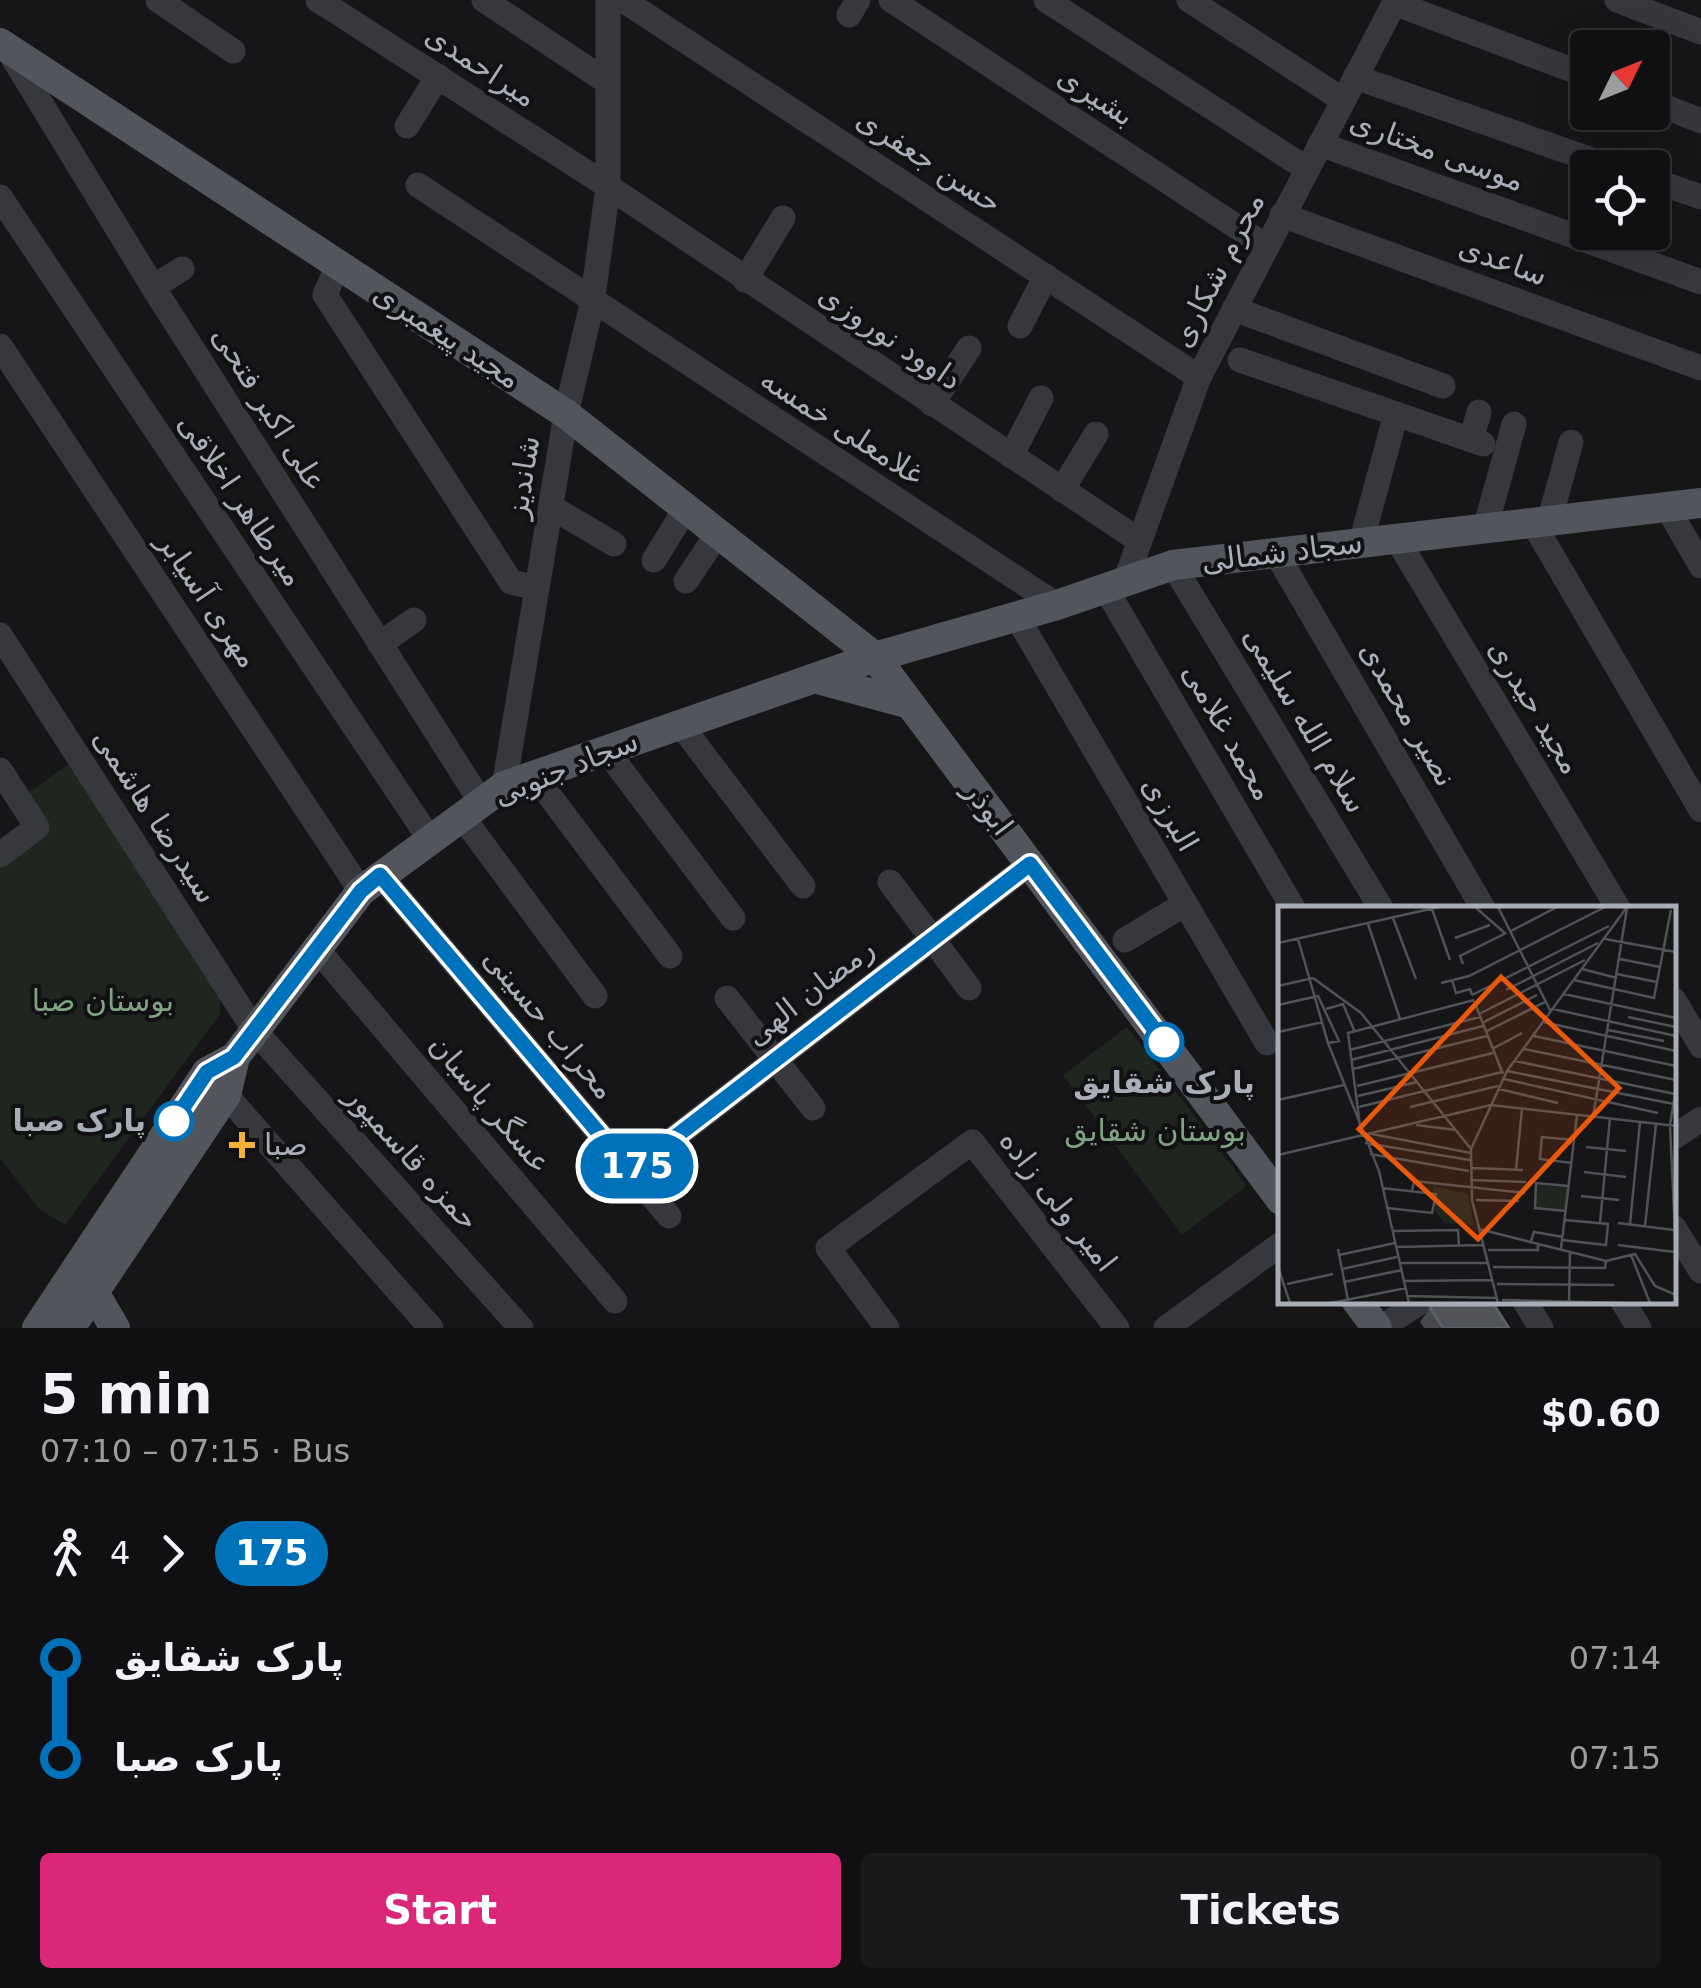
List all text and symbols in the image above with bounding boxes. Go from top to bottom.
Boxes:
street label: میراحمدی [419,17,543,114]
north arrow [1570,30,1670,130]
map controls [1570,30,1670,250]
street label: بشیری [1051,58,1141,133]
street label: حسن جعفری [850,101,1008,220]
street label: موسی مختاری [1345,103,1529,198]
button: locate [1570,150,1670,250]
street label: محرم شکاری [1164,187,1271,353]
street label: ساعدی [1454,228,1552,293]
street label: مجید پیغمبری [367,275,527,397]
street label: داوود نوروزی [812,276,968,398]
street label: علی اکبر فتحی [205,320,334,498]
street label: غلامعلی خمسه [754,361,930,492]
street label: میرطاهر اخلاقی [171,407,312,593]
street label: شاندیز [498,433,546,523]
street label: مهری آسیابر [148,524,267,675]
street label: سجاد شمالی [1199,524,1365,579]
street label: سلام الله سلیمی [1236,620,1375,819]
street label: مجید حیدری [1482,633,1589,781]
street label: نصیر محمدی [1353,635,1464,792]
street label: محمد غلامی [1175,657,1282,807]
street label: سیدرضا هاشمی [86,722,225,910]
street label: سجاد جنوبی [488,723,643,812]
street label: البرزی [1135,770,1206,858]
street label: ابوذر [955,772,1020,842]
inset map [1278,906,1676,1303]
street label: رمضان الهی [738,931,882,1053]
street label: محراب حسینی [476,941,623,1106]
park label: بوستان صبا [32,983,174,1018]
marker: پارک شقایق [1145,1023,1183,1061]
street label: عسگر پاسبان [422,1027,558,1181]
place label: پارک شقایق [1073,1065,1255,1101]
street label: حمزه قاسمپور [336,1077,487,1238]
marker: پارک صبا [155,1102,193,1140]
place label: پارک صبا [13,1103,146,1139]
park label: بوستان شقایق [1064,1113,1246,1148]
street label: امیر ولی زاده [992,1123,1124,1279]
place label: صبا [264,1127,308,1162]
marker: صبا [229,1132,255,1158]
line badge: 175 [580,1134,694,1198]
text: 175 [600,1146,674,1186]
text: 5 min [40,1362,213,1426]
text: $0.60 [1541,1391,1661,1435]
text: 07:10 – 07:15 · Bus [40,1432,350,1470]
icon: walk [40,1526,95,1581]
icon: forward [145,1526,200,1581]
text: 175 [235,1533,308,1573]
text: 4 [110,1534,130,1572]
text: پارک شقایق [114,1636,344,1680]
text: 07:14 [1569,1639,1661,1677]
text: پارک صبا [114,1736,283,1780]
text: 07:15 [1569,1739,1661,1777]
button: Start [40,1853,841,1968]
button: Tickets [861,1853,1661,1968]

